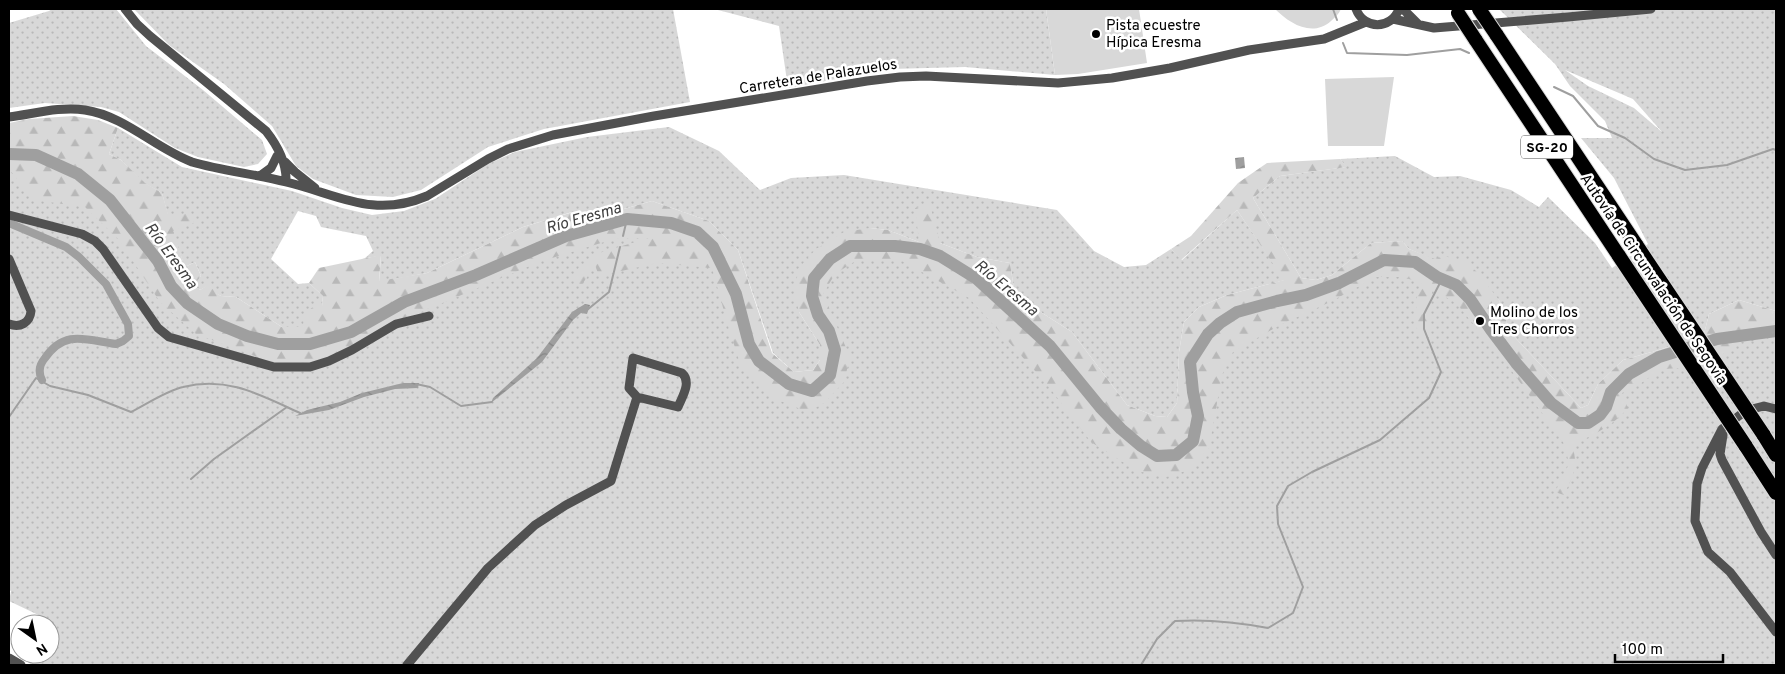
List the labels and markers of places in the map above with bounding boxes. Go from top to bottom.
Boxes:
place label: Pista ecuestre Hípica Eresma [1106,17,1201,53]
marker: Pista ecuestre Hípica Eresma [1090,28,1102,40]
place label: Molino de los Tres Chorros [1490,304,1578,340]
marker: Molino de los Tres Chorros [1474,315,1486,327]

